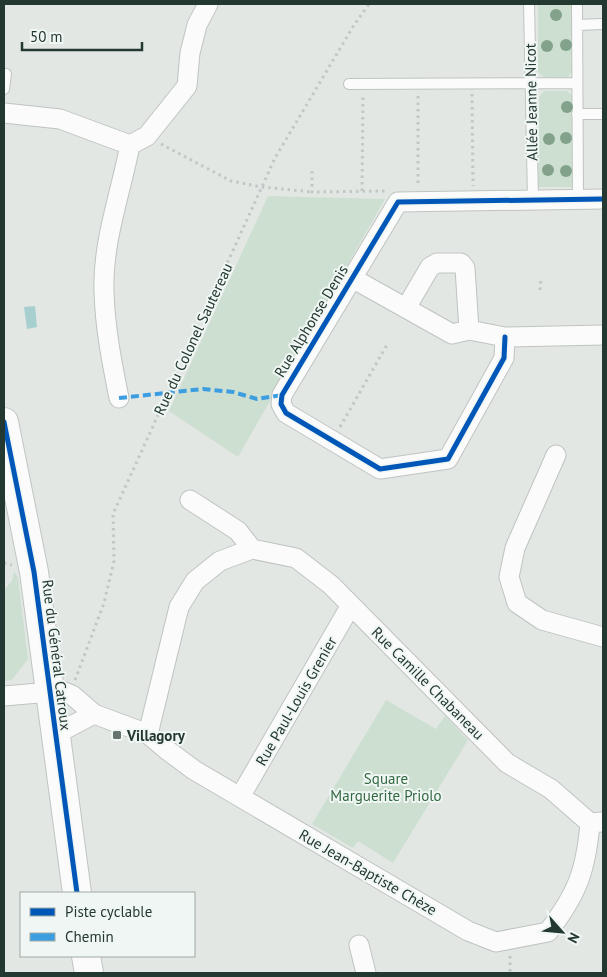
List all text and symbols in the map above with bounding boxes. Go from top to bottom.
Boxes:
scale bar [22,20,142,52]
text: 50 m [30,27,63,46]
street label: Allée Jeanne Nicot [520,43,542,161]
street label: Rue du Colonel Sautereau [149,260,237,418]
street label: Rue Alphonse Denis [270,261,352,381]
street label: Rue du Général Catroux [38,578,76,732]
street label: Rue Camille Chabaneau [368,623,488,743]
street label: Rue Paul-Louis Grenier [251,633,341,769]
place label: Villagory [126,726,186,745]
marker: Villagory [111,729,123,741]
park label: Square Marguerite Priolo [330,769,442,805]
street label: Rue Jean-Baptiste Chèze [296,825,440,919]
legend [20,892,195,957]
text: Piste cyclable [65,902,152,921]
north arrow [537,907,587,957]
text: Chemin [65,927,114,946]
text: N [563,930,584,946]

